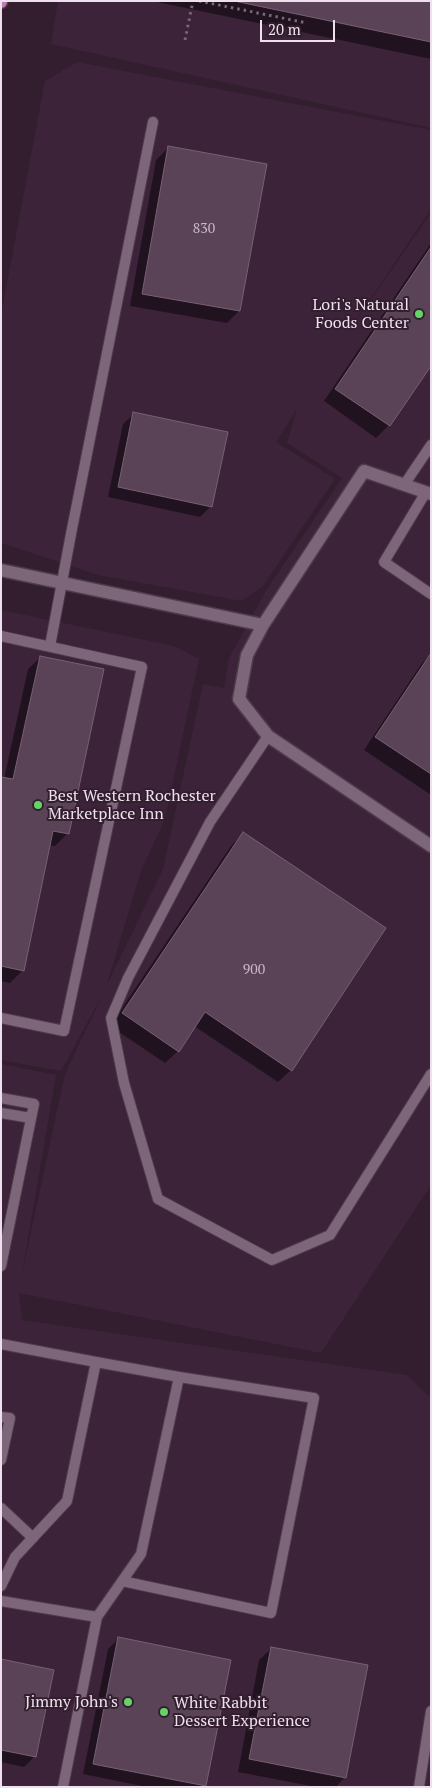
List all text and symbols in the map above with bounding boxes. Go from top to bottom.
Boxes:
scale bar [262,10,337,42]
text: 20 m [268,19,301,39]
house number: 830 [193,221,215,237]
place label: Lori's Natural Foods Center [313,295,409,333]
marker: Lori's Natural Foods Center [413,308,425,320]
place label: Best Western Rochester Marketplace Inn [48,786,216,824]
marker: Best Western Rochester Marketplace Inn [32,799,44,811]
house number: 900 [243,962,265,978]
place label: Jimmy John's [25,1692,118,1712]
place label: White Rabbit Dessert Experience [174,1693,310,1731]
marker: Jimmy John's [122,1696,134,1708]
marker: White Rabbit Dessert Experience [158,1706,170,1718]

